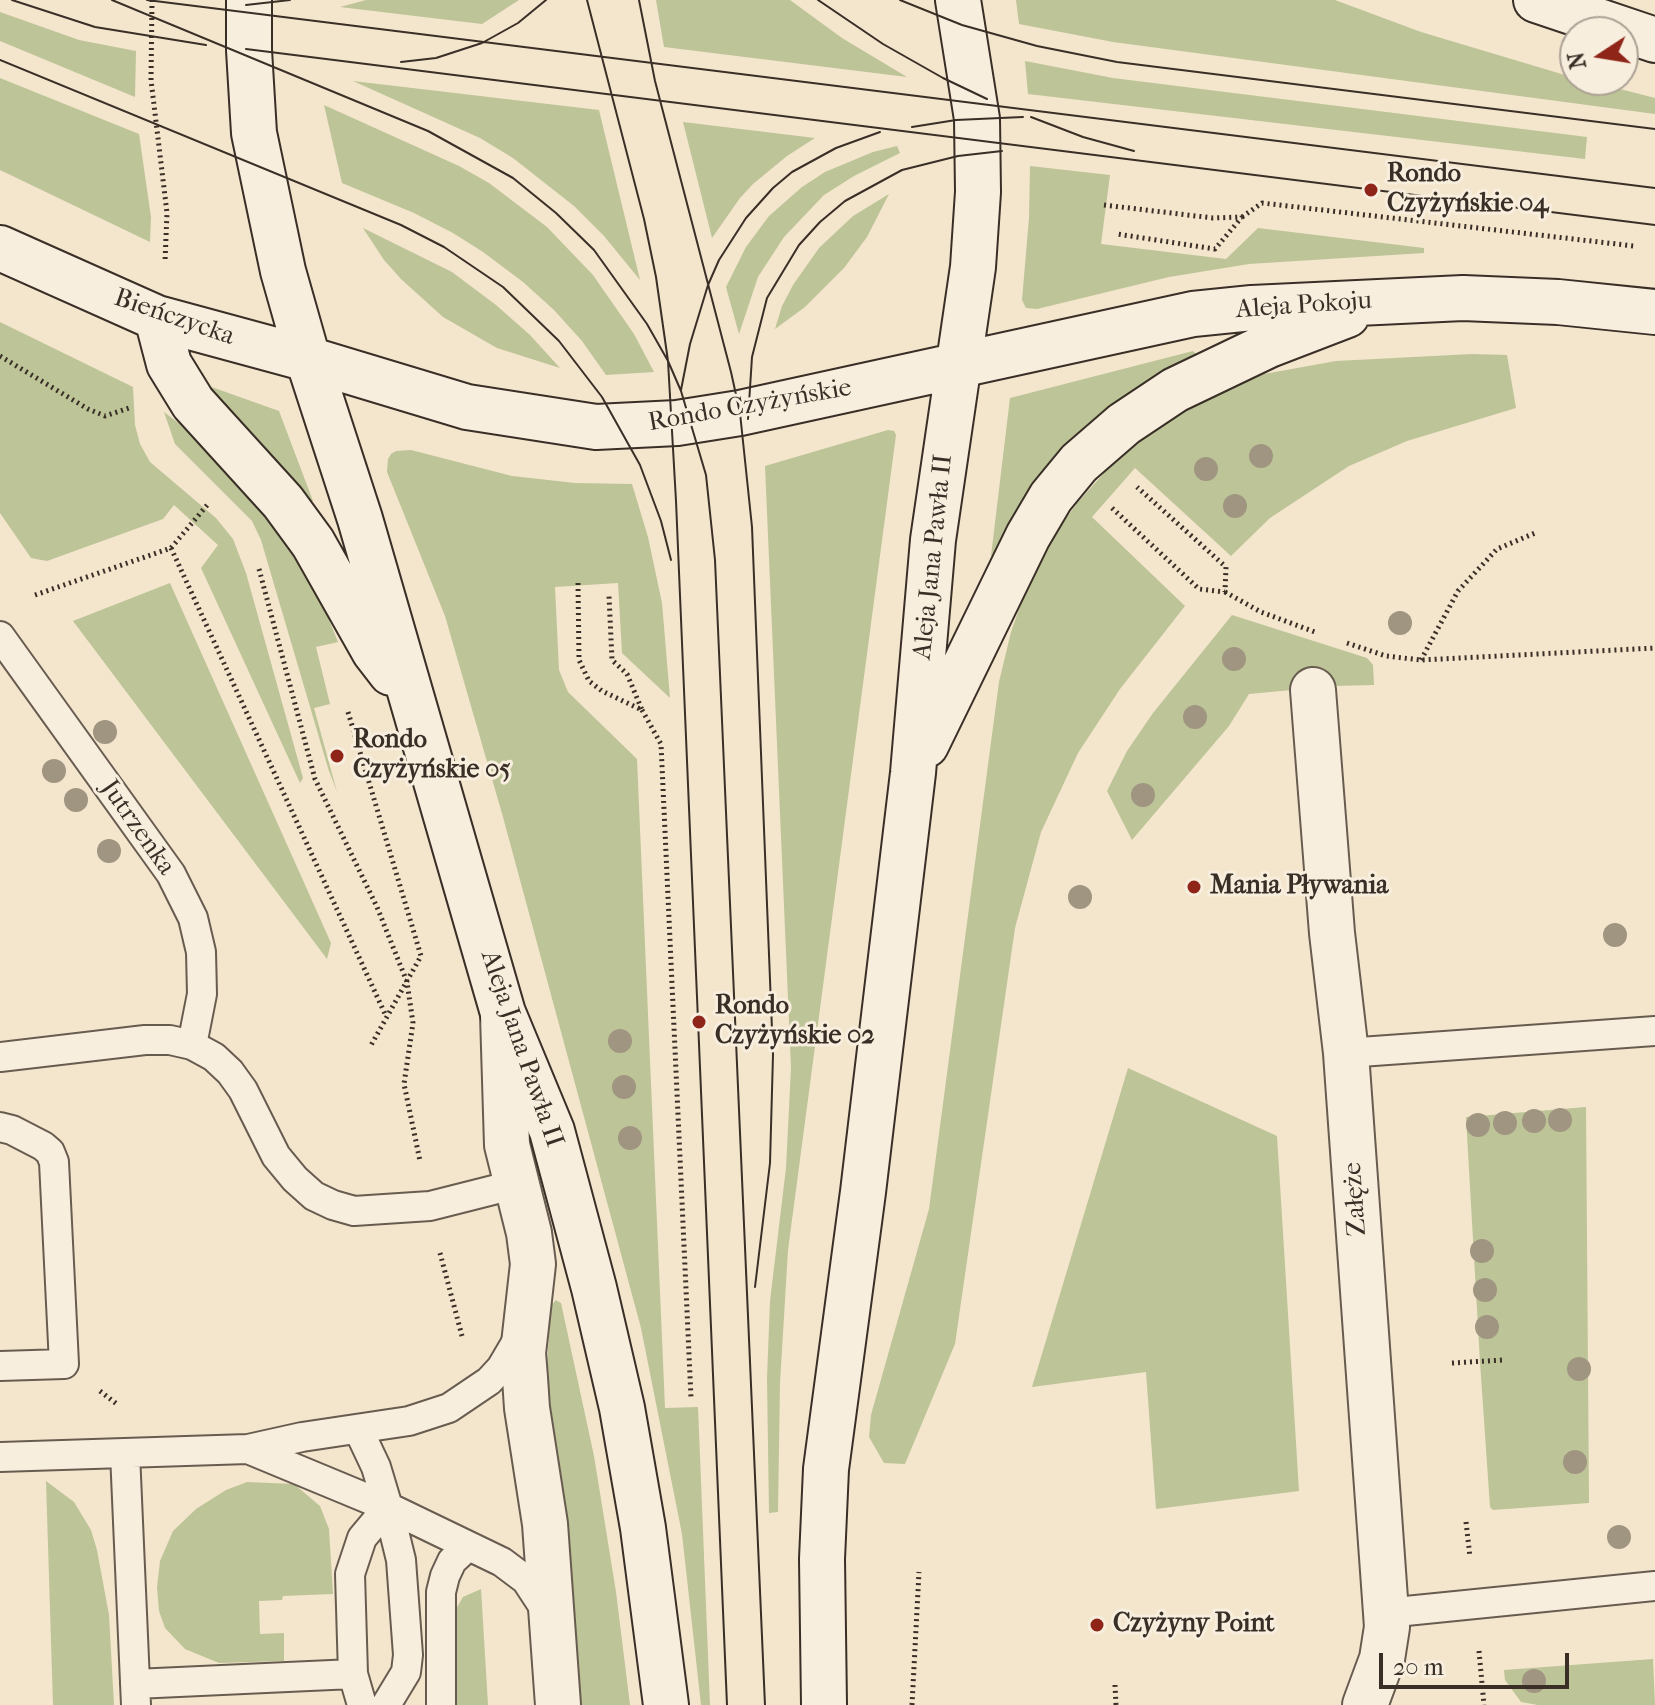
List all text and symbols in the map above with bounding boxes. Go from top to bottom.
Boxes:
north arrow [1559,16,1639,96]
text: N [1563,50,1592,71]
place label: Rondo Czyżyńskie 04 [1387,159,1548,220]
marker: Rondo Czyżyńskie 04 [1362,181,1380,199]
street label: Bieńczycka [110,283,238,353]
street label: Aleja Pokoju [1235,286,1373,326]
street label: Rondo Czyżyńskie [646,373,854,439]
street label: Aleja Jana Pawła II [908,453,960,661]
place label: Rondo Czyżyńskie 05 [353,725,511,786]
marker: Rondo Czyżyńskie 05 [328,747,346,765]
street label: Jutrzenka [93,774,181,882]
place label: Mania Pływania [1210,871,1388,903]
marker: Mania Pływania [1185,878,1203,896]
street label: Aleja Jana Pawła II [473,946,569,1152]
place label: Rondo Czyżyńskie 02 [715,991,875,1052]
marker: Rondo Czyżyńskie 02 [690,1013,708,1031]
street label: Załęże [1338,1161,1374,1237]
place label: Czyżyny Point [1113,1609,1275,1641]
marker: Czyżyny Point [1088,1616,1106,1634]
scale bar [1383,1637,1573,1687]
text: 20 m [1393,1653,1444,1681]

